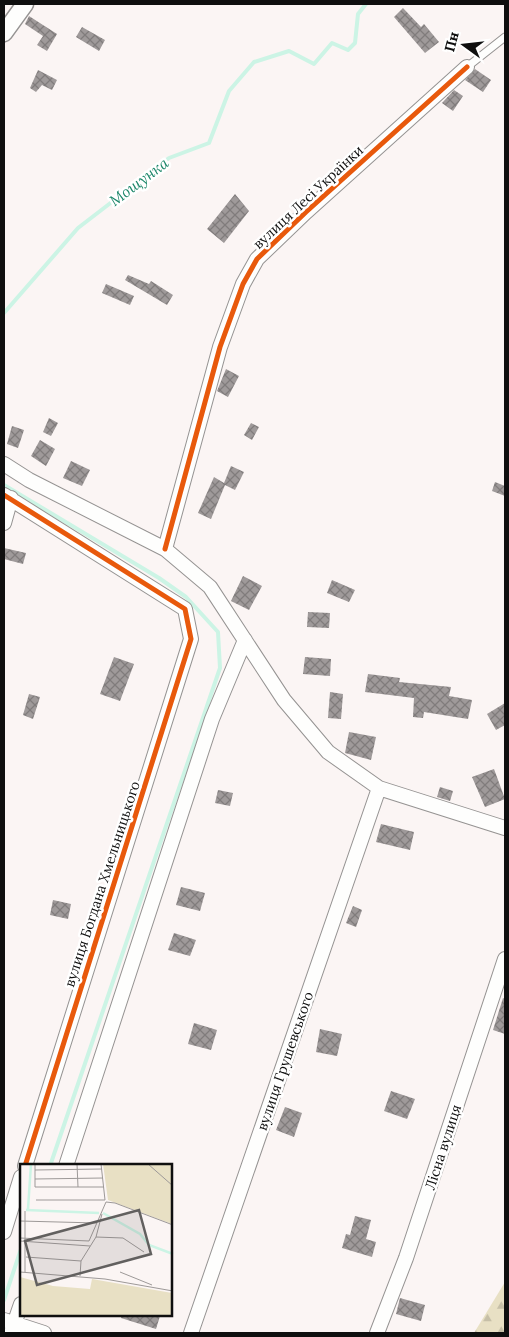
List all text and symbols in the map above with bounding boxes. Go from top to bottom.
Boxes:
north arrow [439,20,489,70]
text: Пн [440,30,463,54]
street label: вулиця Лесі Українки [249,141,367,253]
water label: Мощунка [106,153,172,210]
street label: вулиця Богдана Хмельницького [60,779,144,989]
street label: вулиця Грушевського [253,989,317,1133]
street label: Лісна вулиця [421,1102,465,1192]
inset map [20,1164,172,1317]

